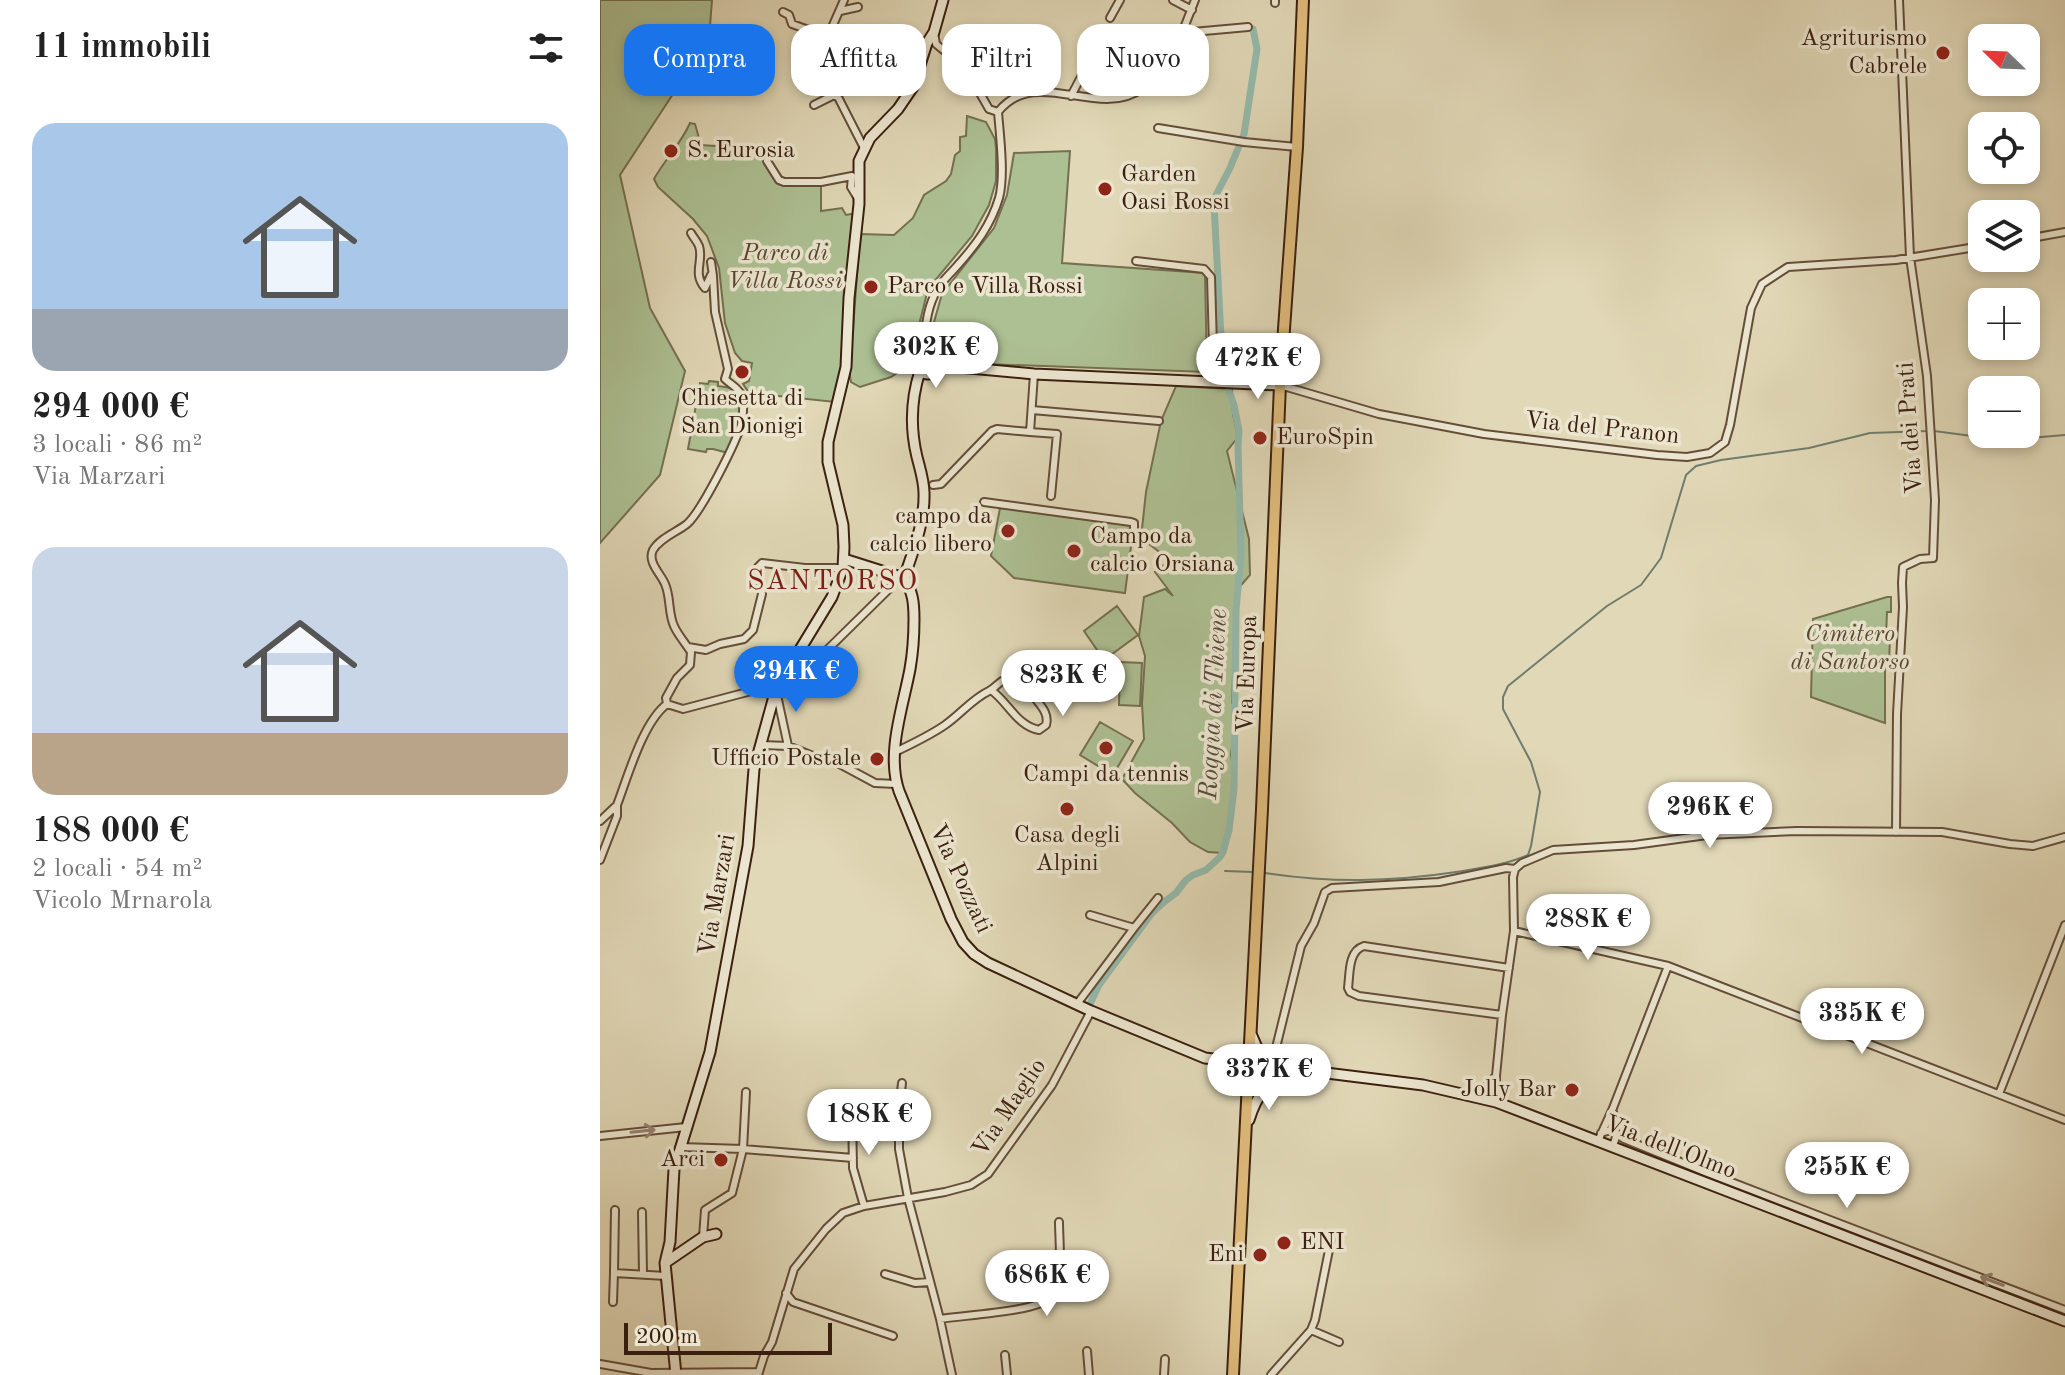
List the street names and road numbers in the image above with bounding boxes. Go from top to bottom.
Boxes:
street label: Via dei Prati [1894,361,1928,495]
street label: Via del Pranon [1524,409,1680,449]
street label: Via Europa [1234,615,1262,733]
street label: Via Pozzati [924,821,996,937]
street label: Via Marzari [695,832,741,958]
street label: Via Maglio [969,1055,1051,1161]
street label: Via dell'Olmo [1601,1112,1739,1184]

